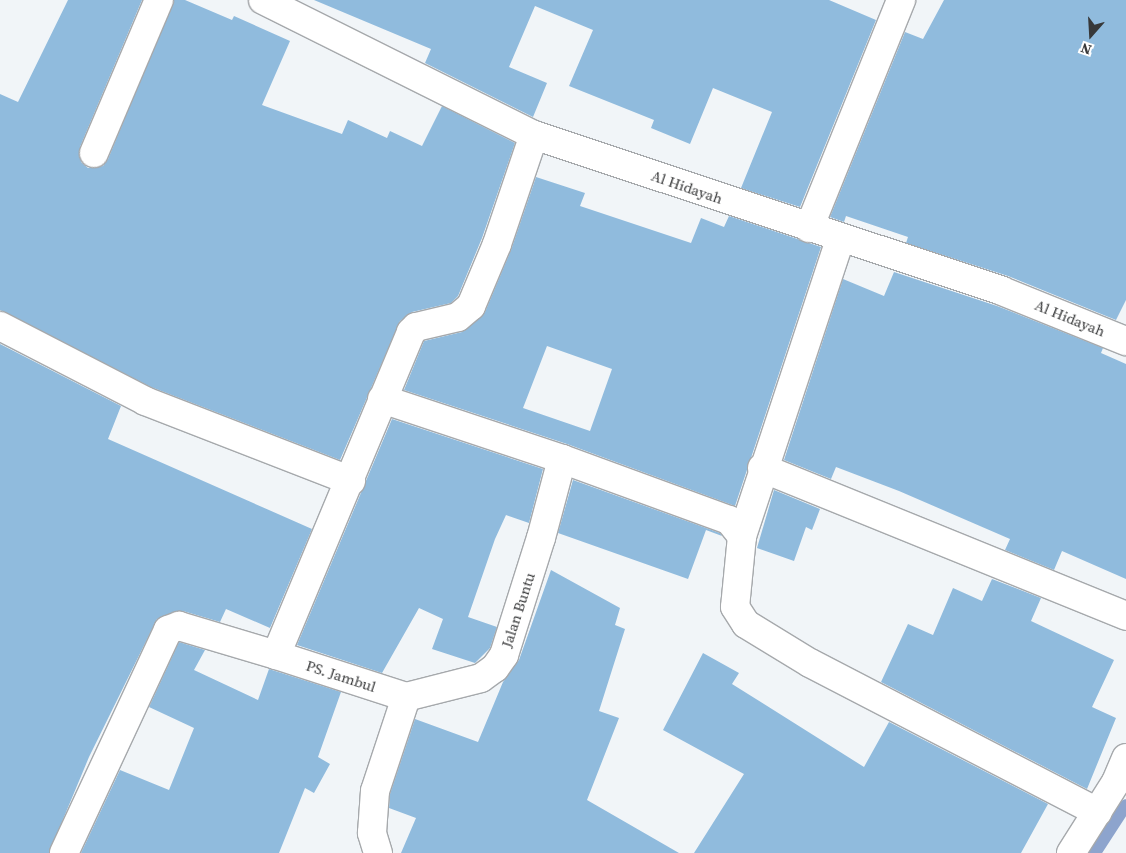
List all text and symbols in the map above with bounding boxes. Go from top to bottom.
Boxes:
north arrow [1066,10,1116,60]
text: N [1078,38,1094,60]
street label: Al Hidayah [649,166,725,208]
street label: Al Hidayah [1032,296,1108,340]
street label: Jalan Buntu [497,570,539,650]
street label: PS. Jambul [304,656,378,696]

